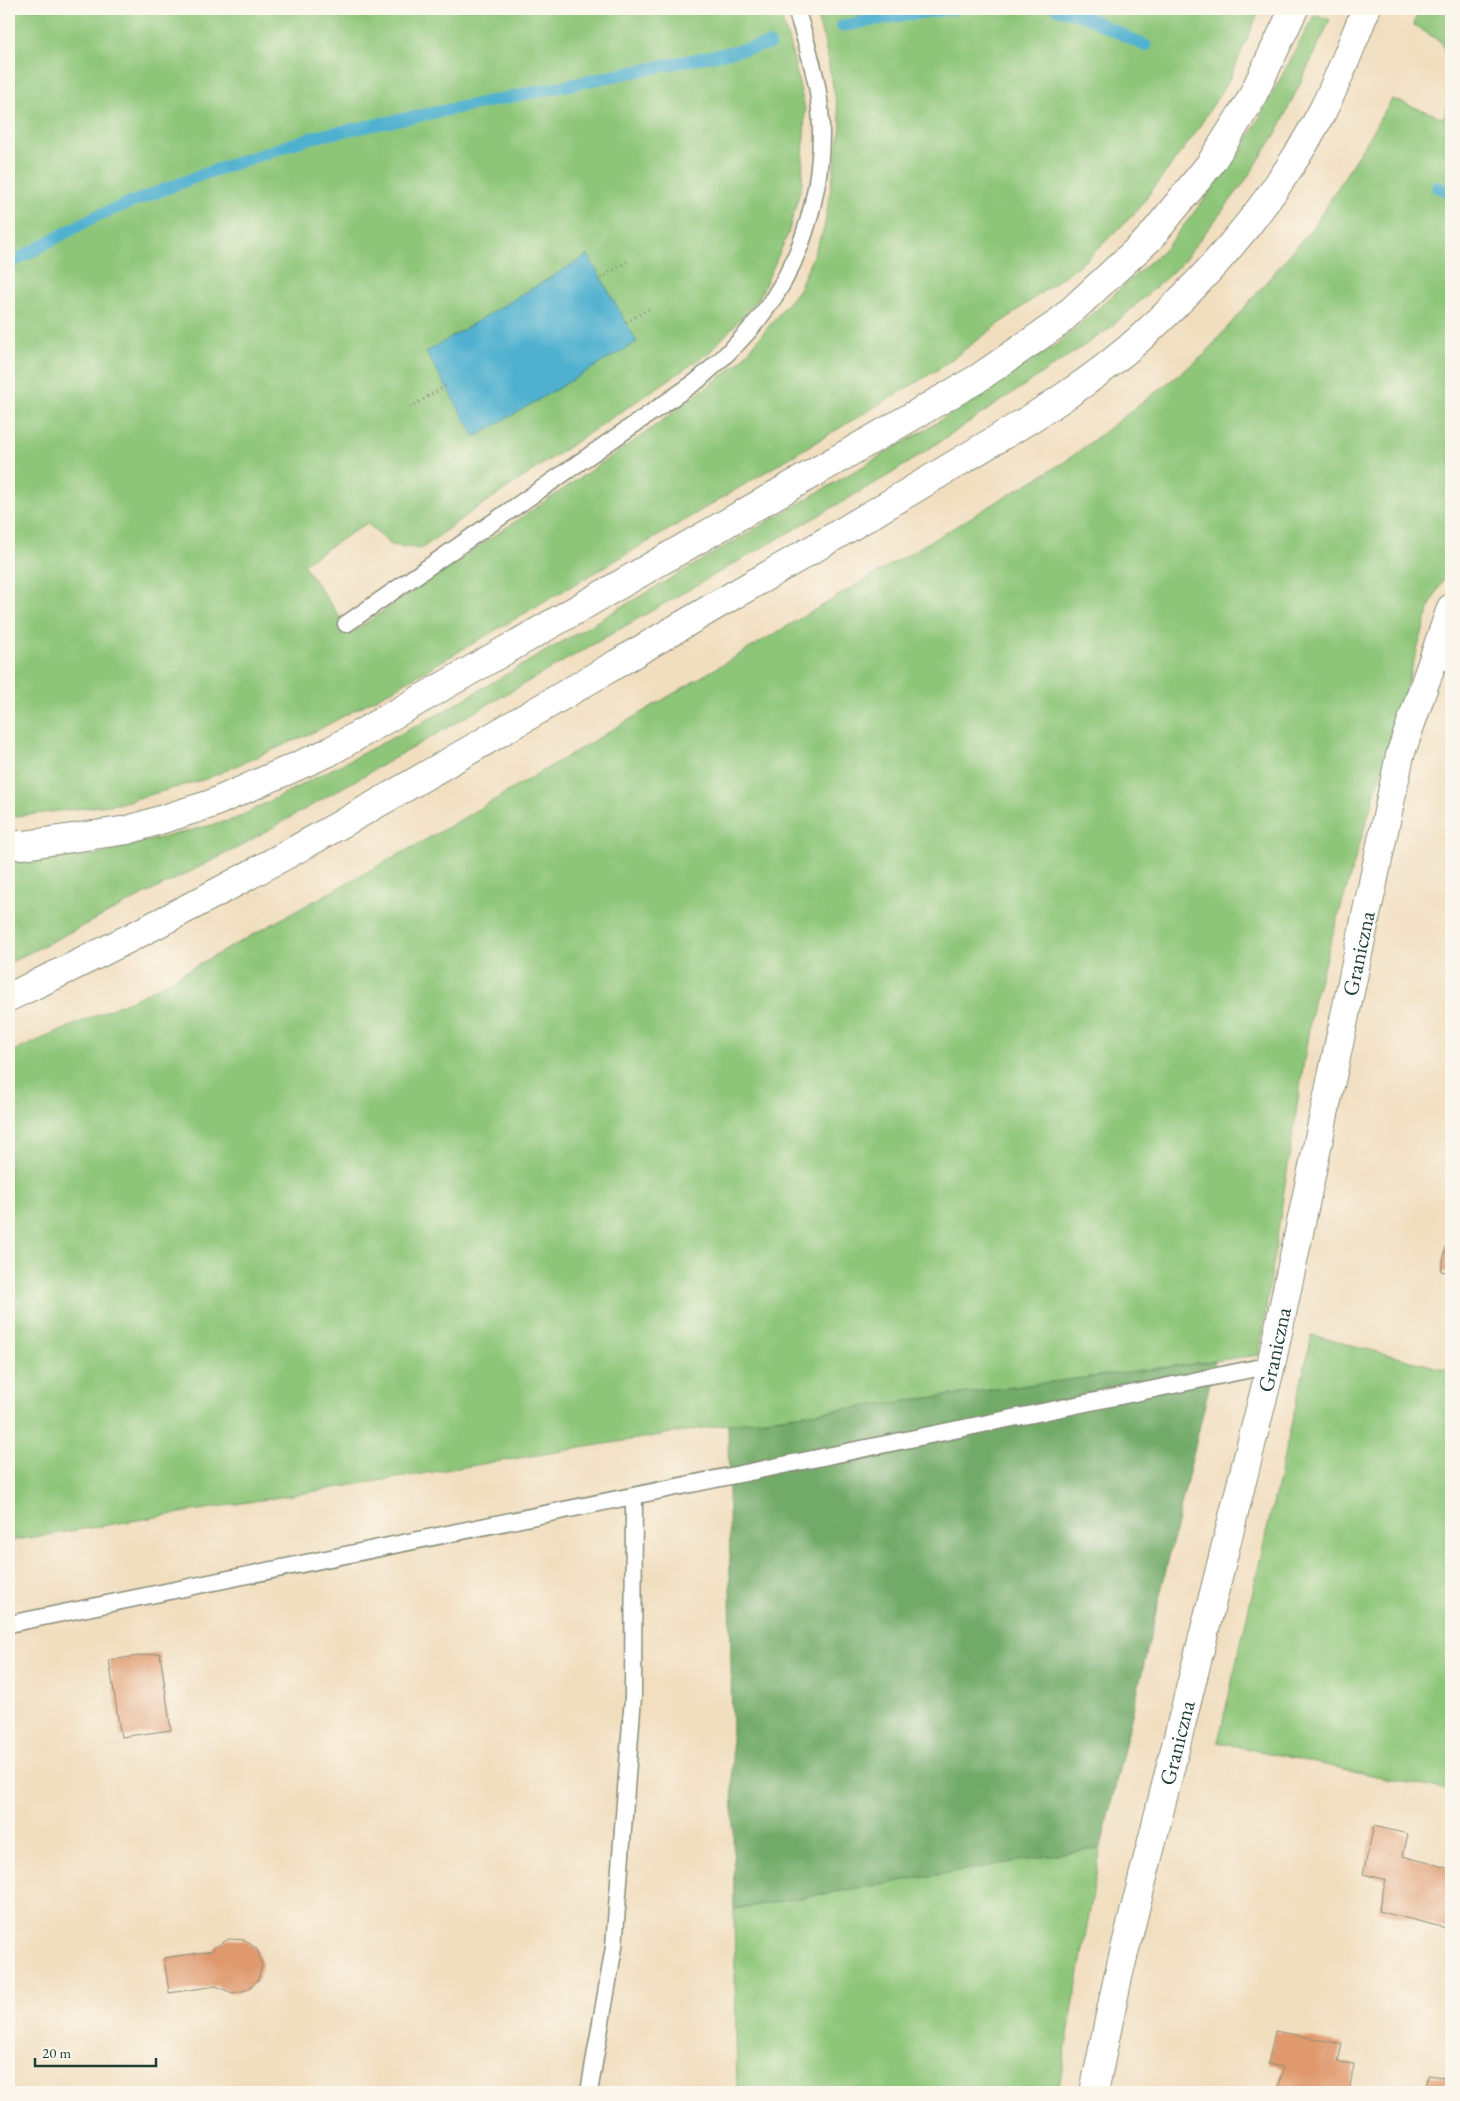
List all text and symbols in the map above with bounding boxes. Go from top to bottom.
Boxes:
street label: Graniczna [1335,908,1381,999]
street label: Graniczna [1250,1304,1297,1395]
street label: Graniczna [1152,1697,1201,1788]
scale bar [35,2036,156,2068]
text: 20 m [42,2043,71,2062]

